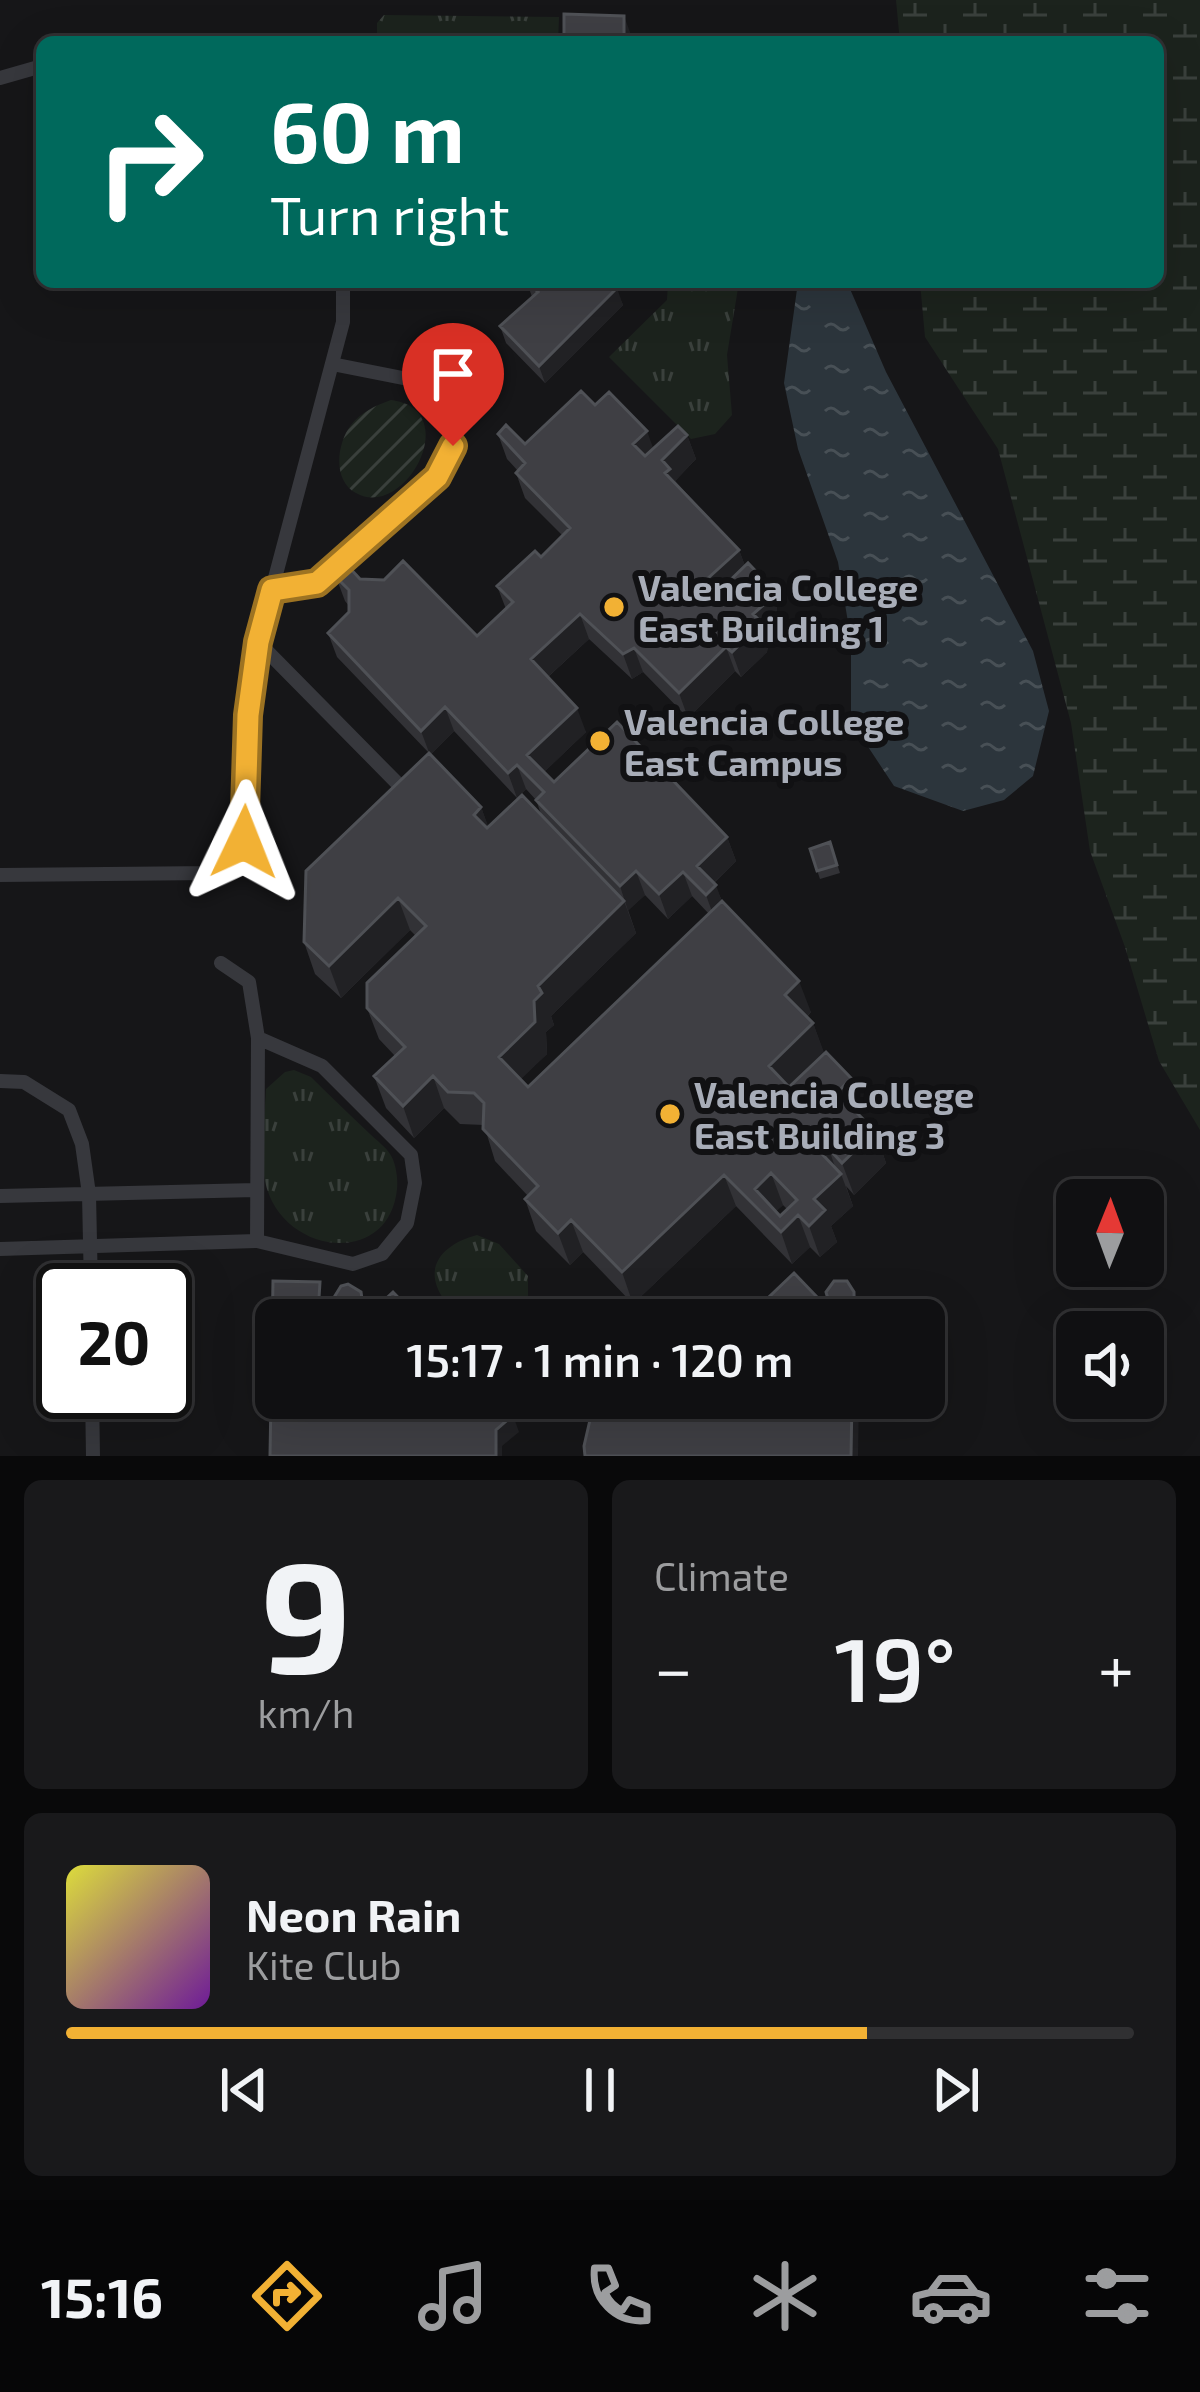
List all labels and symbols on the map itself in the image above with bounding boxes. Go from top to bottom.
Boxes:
pin [402,323,504,446]
place label: Valencia College East Building 1 [638,565,918,649]
marker: Valencia College East Building 1 [601,594,627,620]
place label: Valencia College East Campus [624,699,904,783]
marker: Valencia College East Campus [587,728,613,754]
position arrow [181,779,307,905]
place label: Valencia College East Building 3 [694,1072,974,1156]
marker: Valencia College East Building 3 [657,1101,683,1127]
north arrow [1056,1179,1164,1287]
speed limit sign: 20 [36,1263,192,1419]

